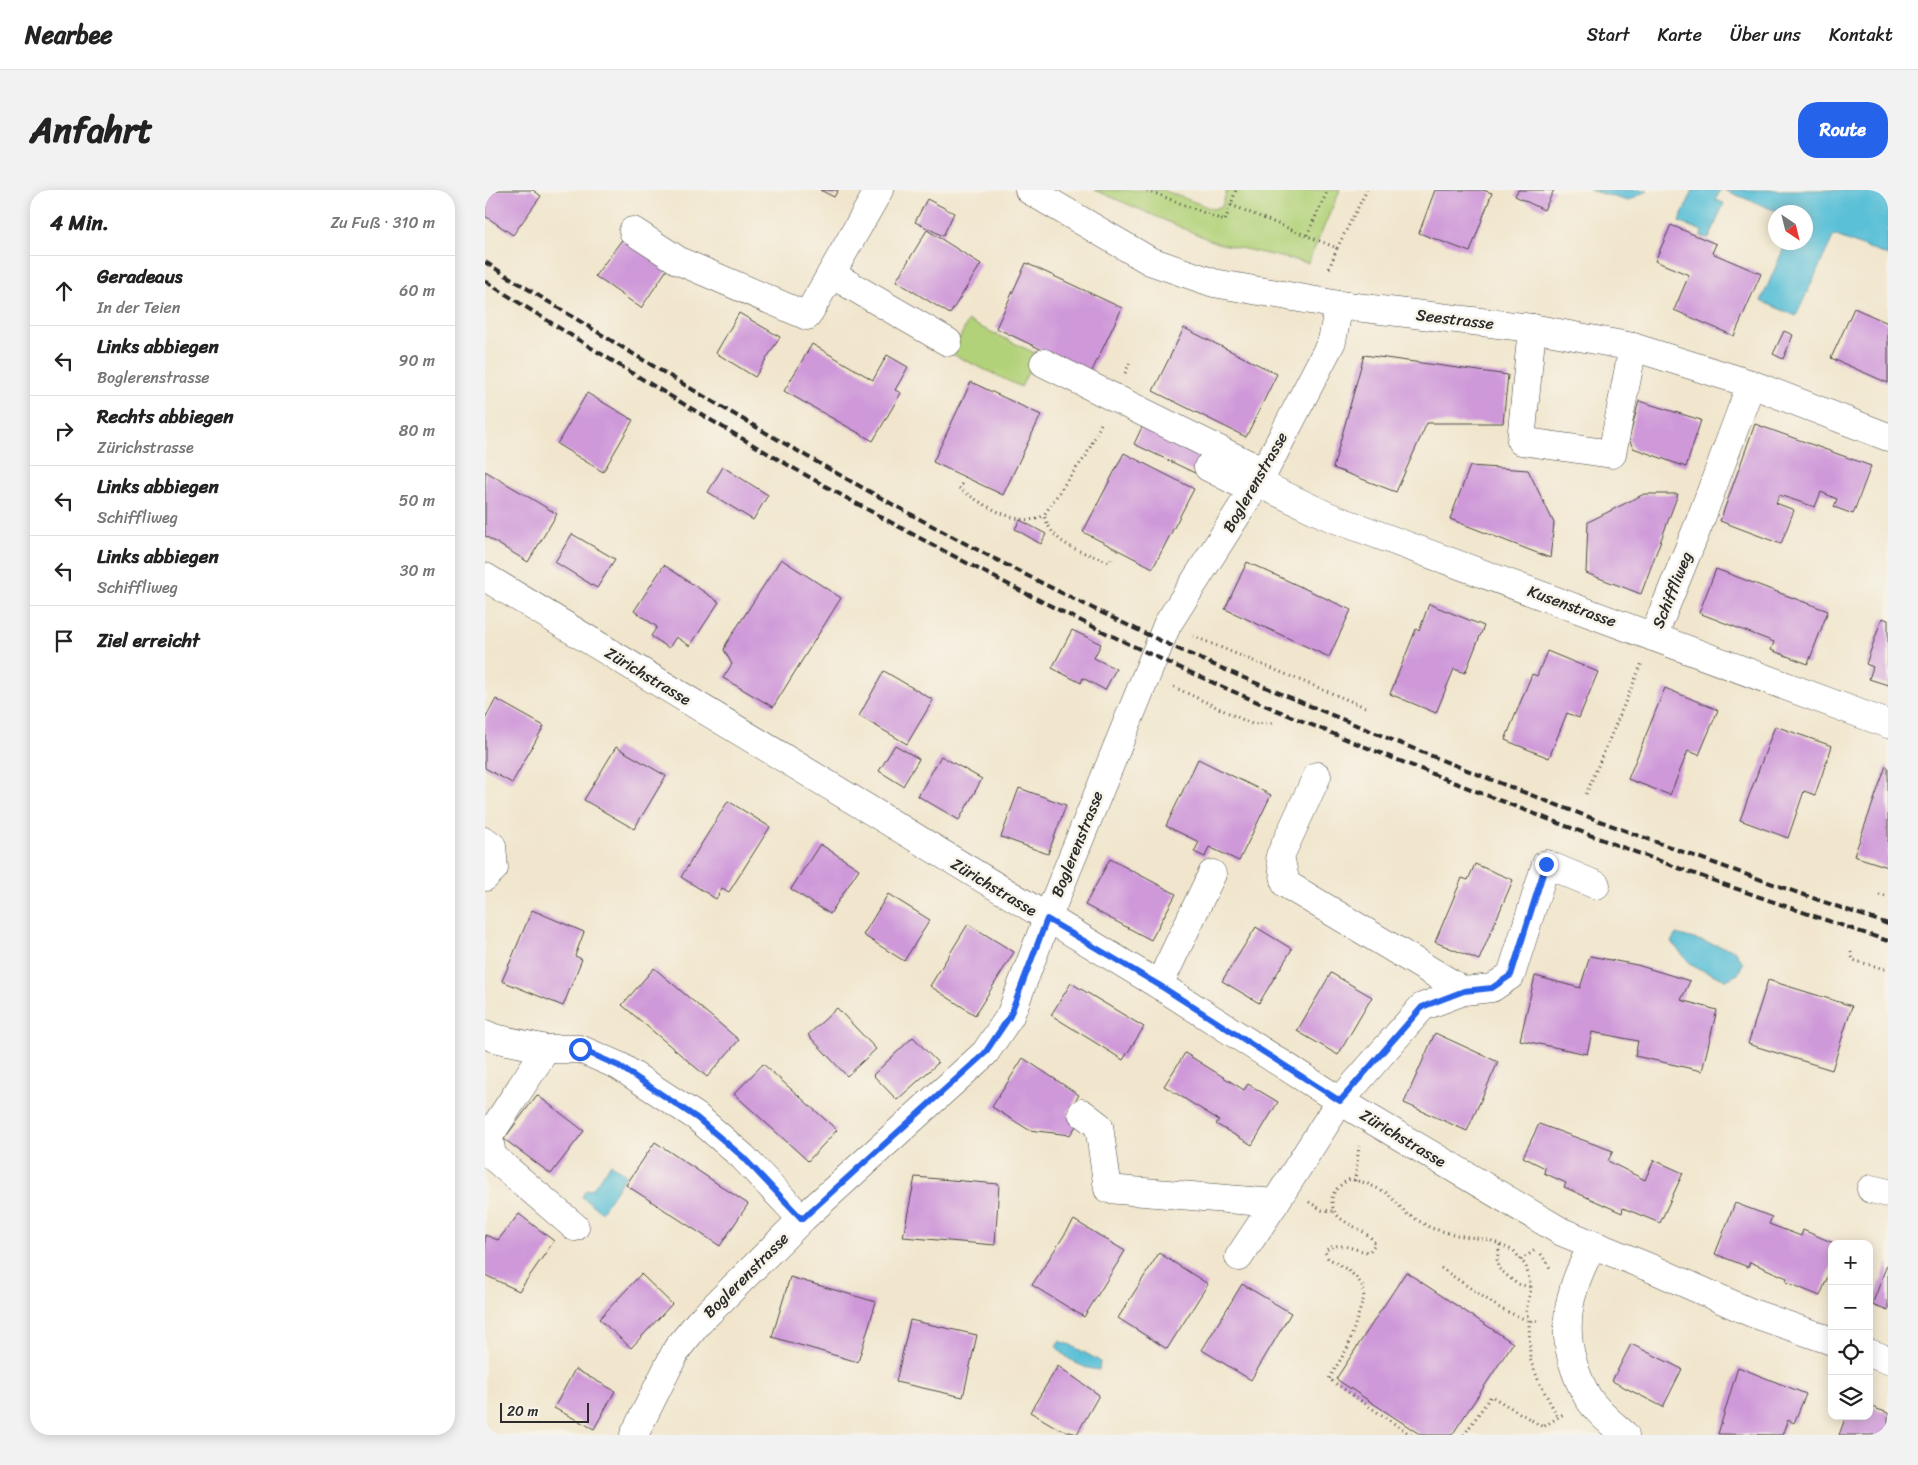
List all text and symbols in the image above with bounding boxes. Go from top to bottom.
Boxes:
text: Nearbee [25,14,113,56]
text: Start [1587,19,1630,51]
text: Karte [1658,19,1702,51]
text: Über uns [1730,19,1801,51]
text: Kontakt [1829,19,1893,51]
text: Anfahrt [30,99,153,161]
button: Route [1798,102,1888,158]
text: 4 Min. [50,204,109,242]
north arrow [1768,205,1813,250]
text: Zu Fuß · 310 m [330,208,435,237]
text: Geradeaus [97,260,183,293]
text: 60 m [399,276,435,305]
icon: ahead [50,277,78,305]
text: In der Teien [97,293,180,322]
street label: Seestrasse [1414,300,1496,338]
text: Links abbiegen [97,330,219,363]
text: 90 m [399,346,435,375]
icon: left [50,347,78,375]
text: Boglerenstrasse [97,363,210,392]
text: Rechts abbiegen [97,400,234,433]
text: 80 m [399,416,435,445]
icon: right [50,417,78,445]
street label: Boglerenstrasse [1214,426,1296,538]
text: Zürichstrasse [97,433,194,462]
text: Links abbiegen [97,470,219,503]
text: 50 m [399,486,435,515]
icon: left [50,487,78,515]
text: Schiffliweg [97,503,178,532]
text: Links abbiegen [97,540,219,573]
street label: Schiffliweg [1643,547,1701,633]
text: 30 m [400,556,435,585]
icon: left [50,557,78,585]
text: Schiffliweg [97,573,178,602]
street label: Kusenstrasse [1523,577,1621,635]
text: Ziel erreicht [97,624,200,657]
icon: arrive [50,627,78,655]
street label: Zürichstrasse [599,639,697,714]
street label: Boglerenstrasse [1042,786,1112,902]
street label: Zürichstrasse [945,850,1043,925]
route end [1535,853,1558,876]
route start [569,1038,592,1061]
street label: Zürichstrasse [1354,1101,1452,1176]
street label: Boglerenstrasse [696,1225,796,1325]
map controls [1828,1240,1873,1420]
button: + [1828,1240,1873,1285]
button: − [1828,1285,1873,1330]
button: locate [1828,1330,1873,1375]
button: layers [1828,1375,1873,1420]
text: 20 m [507,1399,538,1424]
scale bar [500,1400,589,1423]

